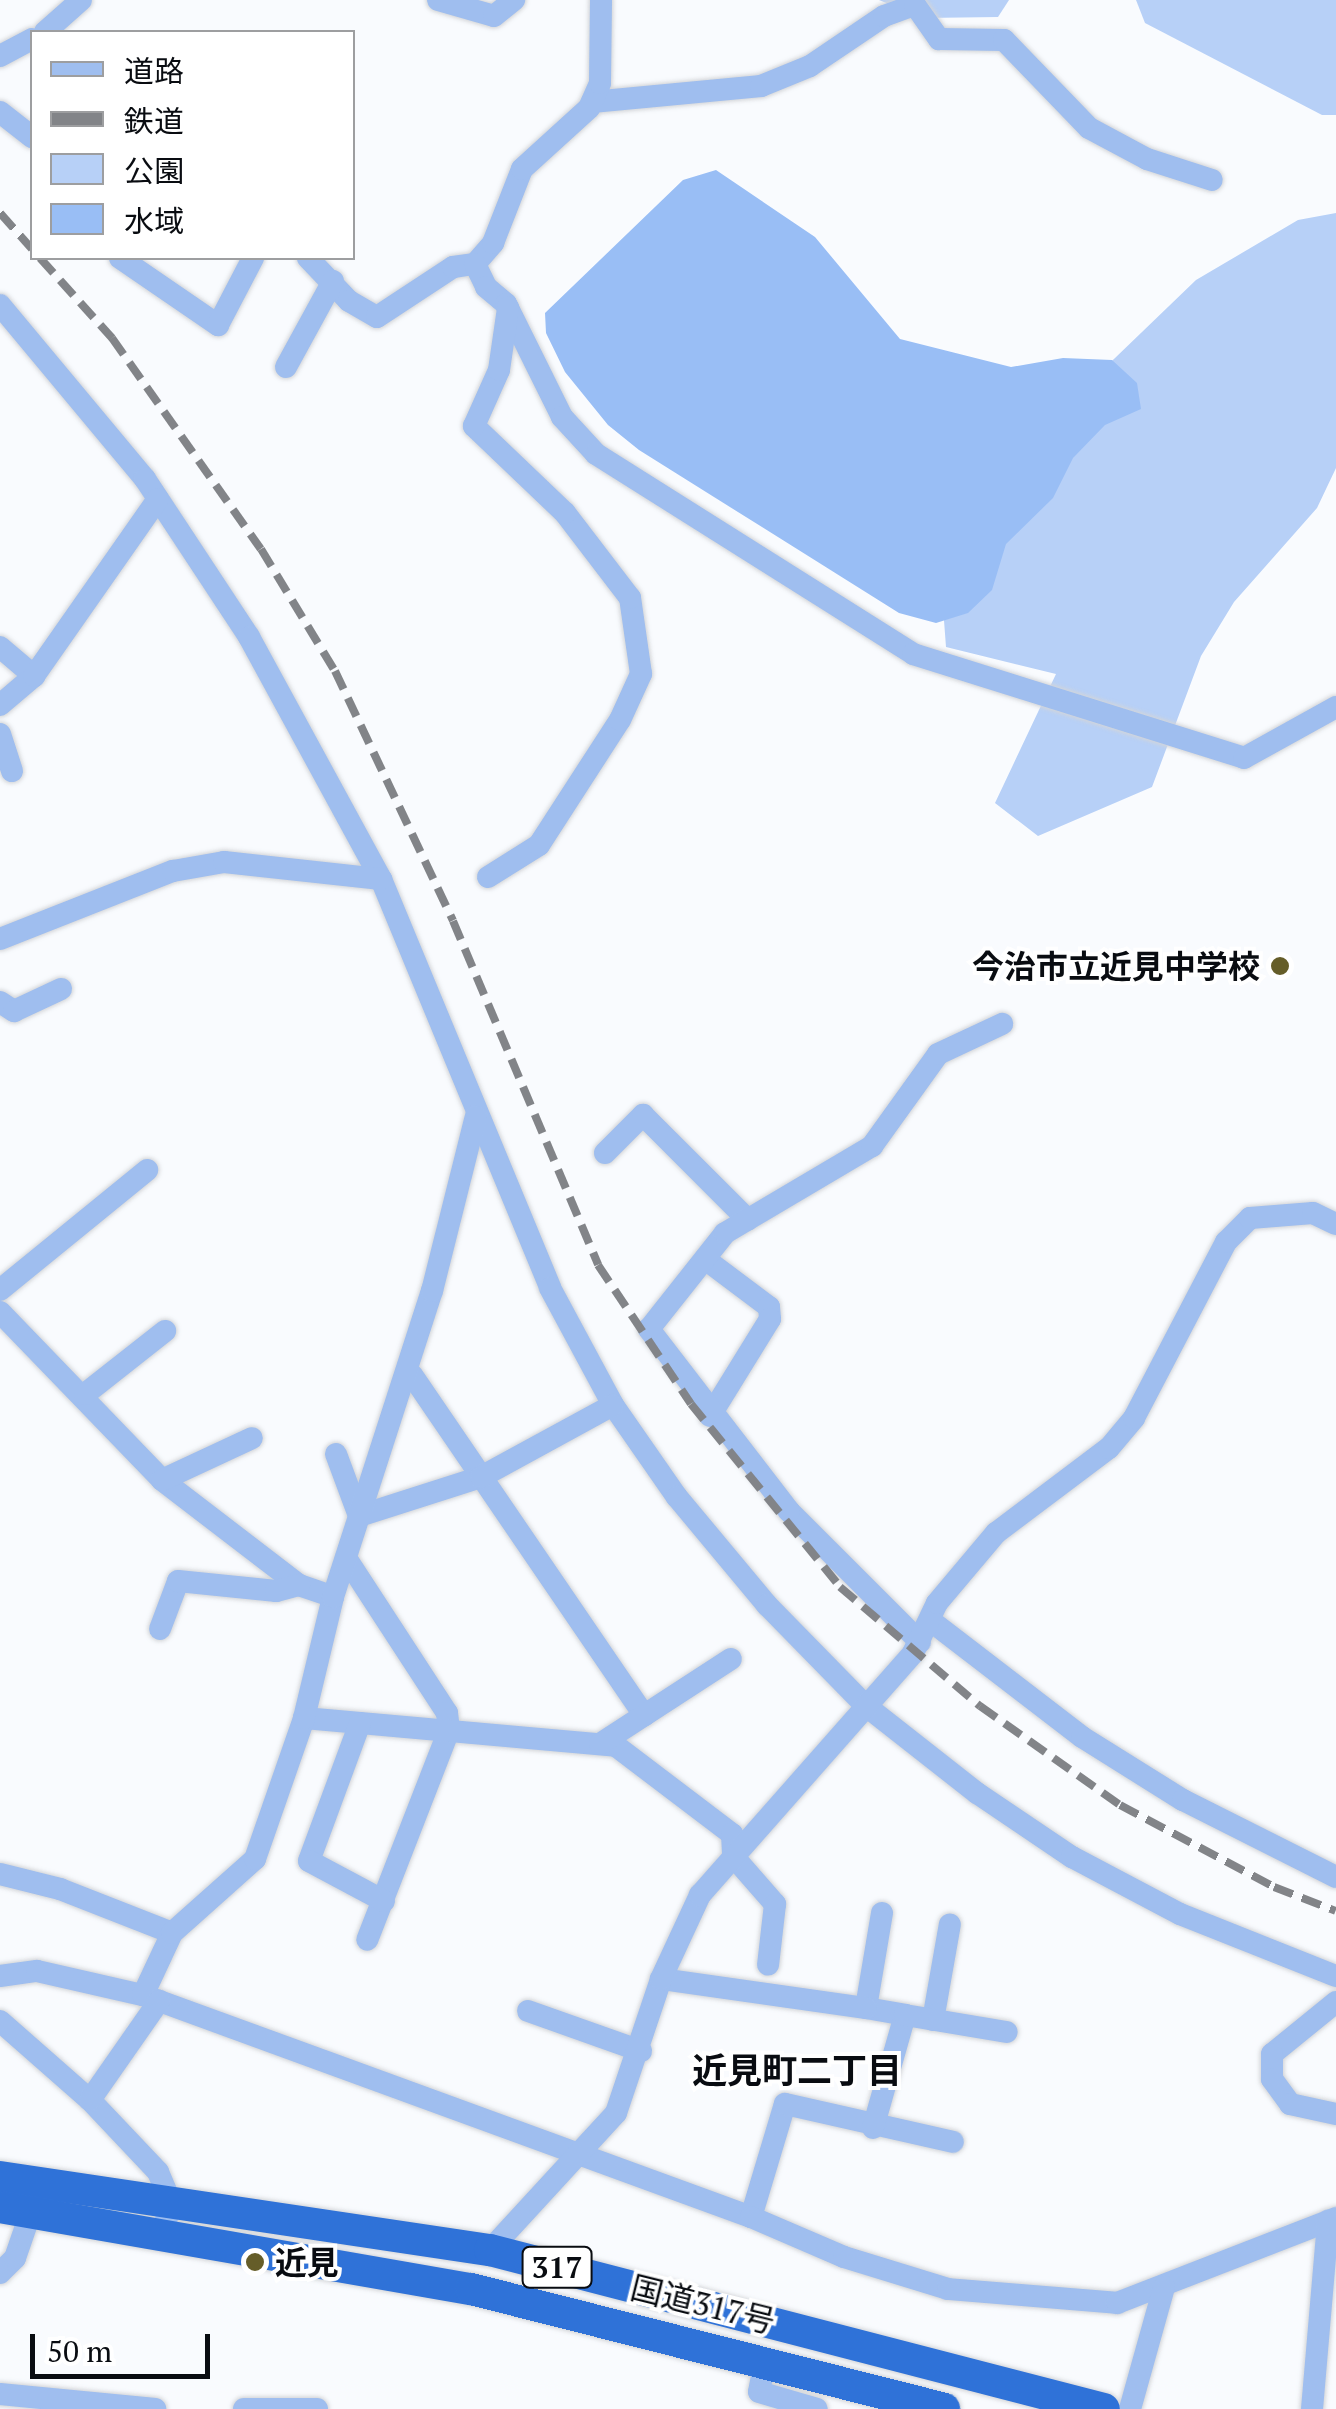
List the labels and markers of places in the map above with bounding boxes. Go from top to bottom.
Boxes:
place label: 今治市立近見中学校 [972,947,1260,985]
marker: 今治市立近見中学校 [1269,955,1291,977]
place label: 近見 [275,2243,339,2281]
marker: 近見 [244,2251,266,2273]

